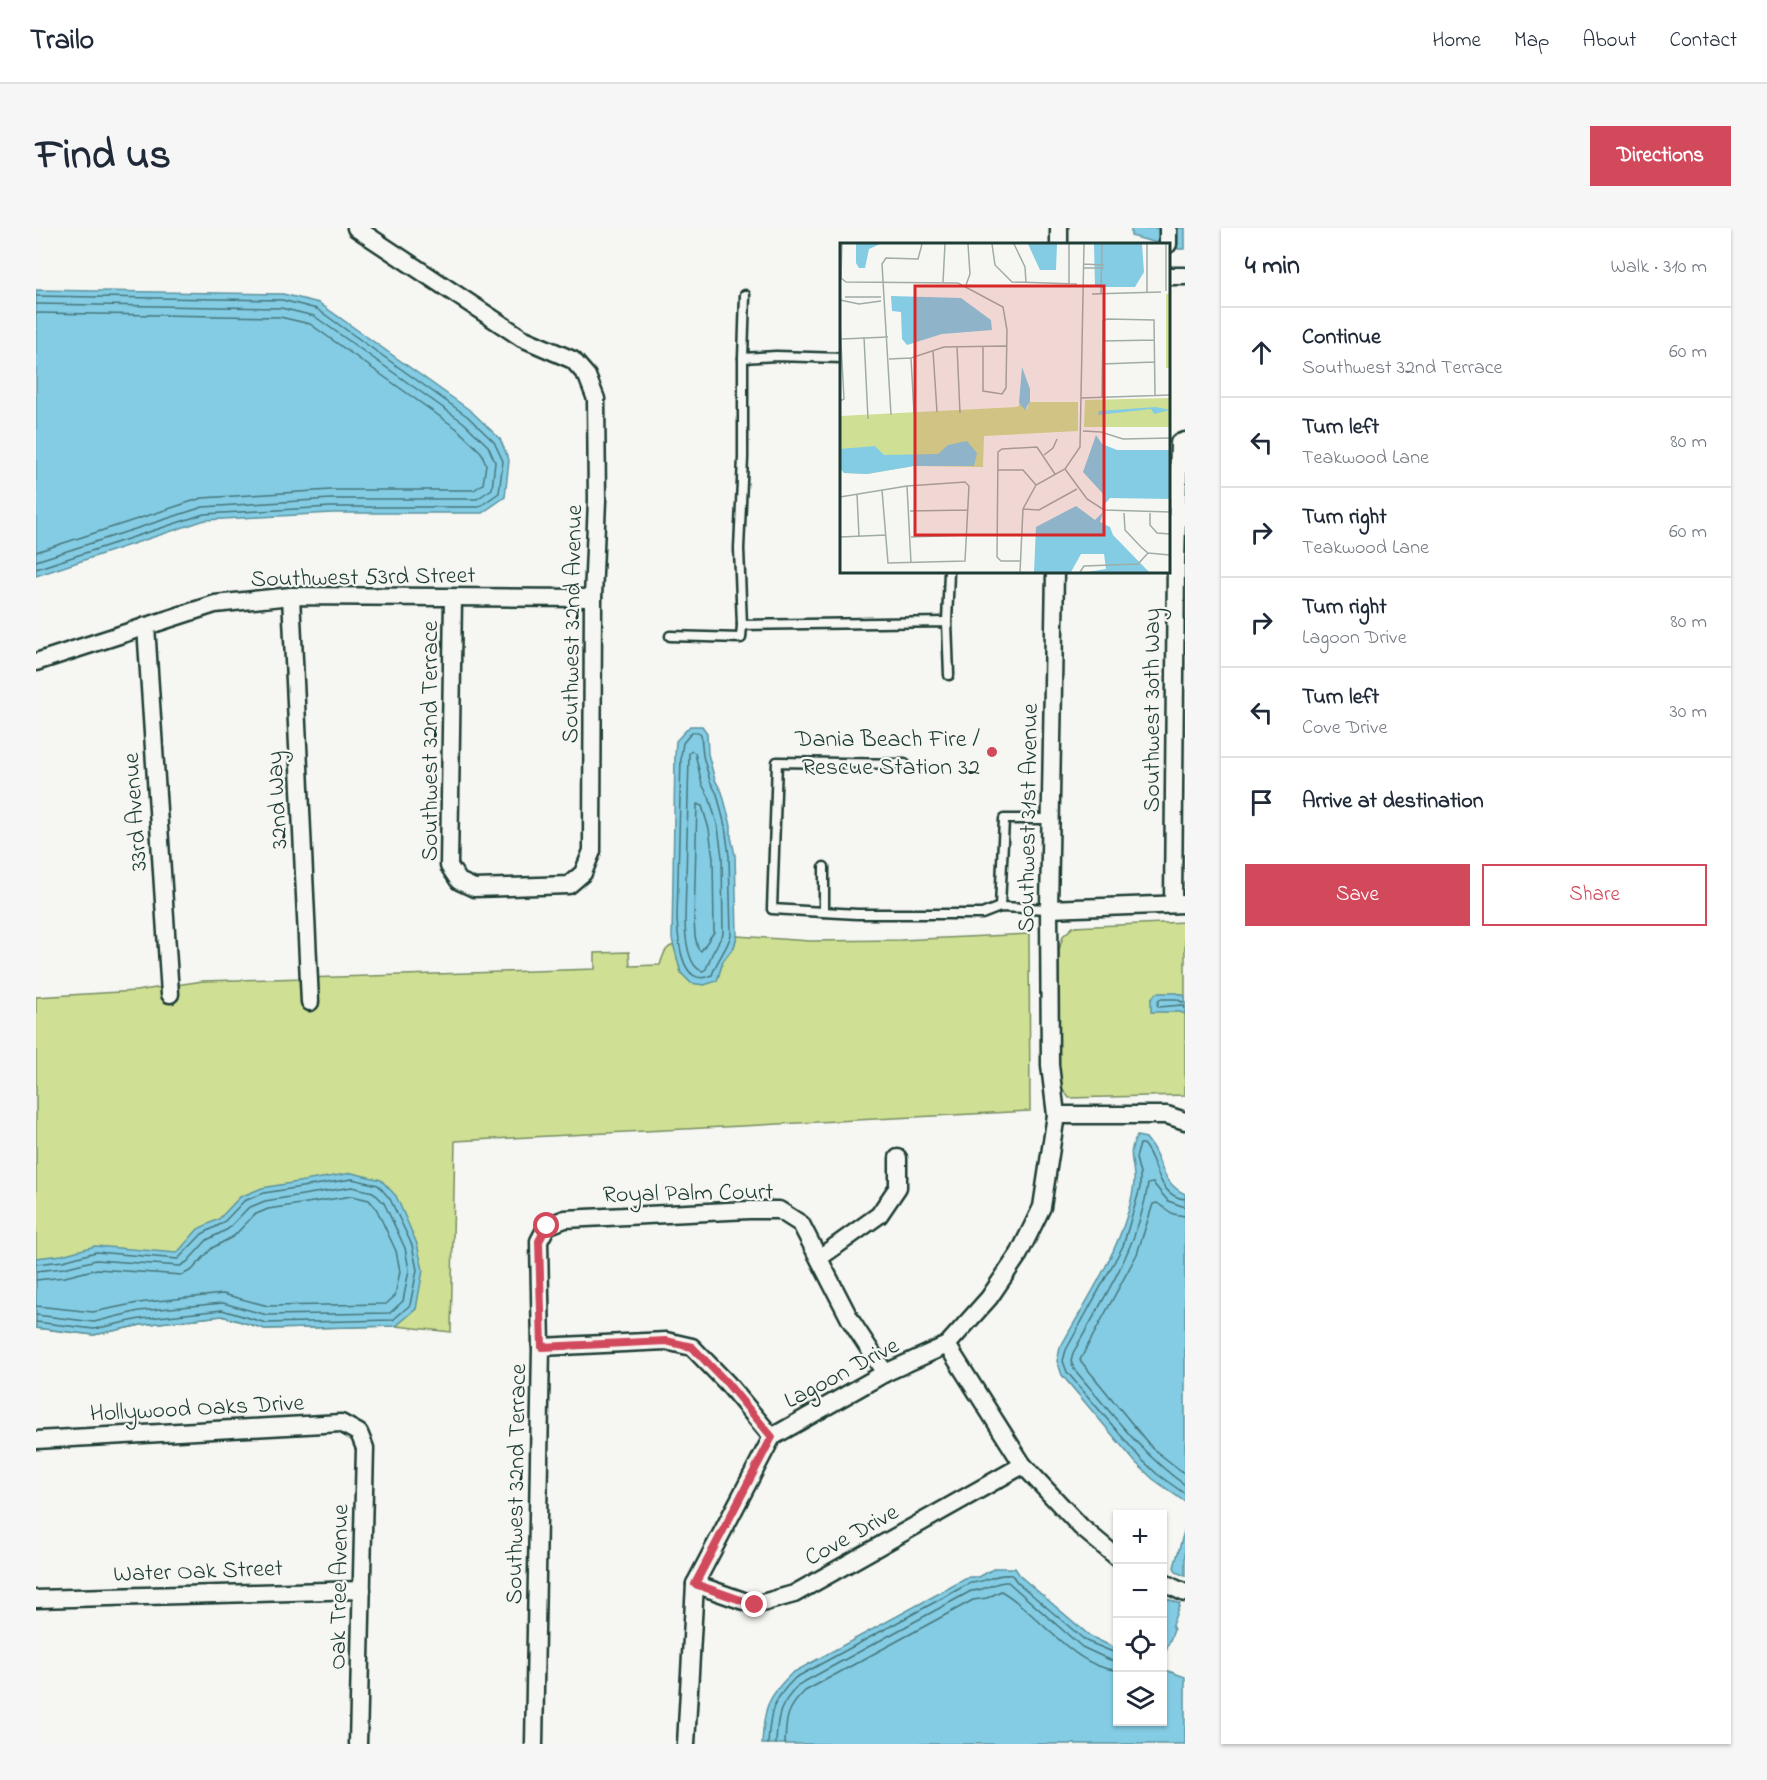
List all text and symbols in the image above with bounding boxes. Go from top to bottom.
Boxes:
text: Trailo [30,21,94,62]
text: Home [1432,26,1481,56]
text: Map [1514,26,1549,56]
text: About [1582,26,1636,56]
text: Contact [1669,26,1737,56]
text: Find us [36,126,171,187]
button: Directions [1590,126,1731,186]
inset map [840,243,1170,573]
text: 4 min [1245,248,1300,286]
text: Walk · 310 m [1611,253,1707,282]
text: Continue [1302,322,1381,354]
icon: ahead [1245,336,1278,369]
text: 60 m [1669,338,1707,367]
text: Southwest 32nd Terrace [1302,354,1503,383]
text: Turn left [1302,412,1379,444]
icon: left [1245,426,1278,459]
text: 80 m [1670,428,1707,457]
text: Teakwood Lane [1302,444,1429,473]
text: Turn right [1302,502,1387,534]
street label: Southwest 32nd Avenue [554,504,593,744]
icon: right [1245,516,1278,549]
text: 60 m [1669,518,1707,547]
text: Teakwood Lane [1302,534,1429,563]
street label: Southwest 53rd Street [250,559,476,598]
text: Turn right [1302,592,1387,624]
icon: right [1245,606,1278,639]
street label: Southwest 30th Way [1136,608,1172,812]
text: 80 m [1670,608,1707,637]
street label: Southwest 32nd Terrace [414,620,449,861]
text: Lagoon Drive [1302,624,1407,653]
text: Turn left [1302,682,1379,714]
icon: left [1245,696,1278,729]
text: 30 m [1670,698,1707,727]
street label: Southwest 31st Avenue [1010,703,1049,933]
text: Cove Drive [1302,714,1387,743]
place label: Dania Beach Fire / Rescue Station 32 [794,723,981,786]
marker: Dania Beach Fire / Rescue Station 32 [985,745,999,759]
street label: 32nd Way [258,750,300,850]
street label: 33rd Avenue [115,751,158,872]
icon: arrive [1245,786,1278,819]
text: Arrive at destination [1302,786,1484,818]
button: Save [1245,864,1470,926]
button: Share [1482,864,1707,926]
street label: Royal Palm Court [602,1176,774,1214]
route start [533,1212,559,1238]
street label: Lagoon Drive [779,1329,906,1419]
street label: Southwest 32nd Terrace [498,1363,537,1605]
street label: Hollywood Oaks Drive [89,1386,306,1434]
street label: Cove Drive [799,1496,906,1576]
street label: Oak Tree Avenue [322,1504,359,1670]
map controls [1113,1510,1167,1726]
button: + [1113,1510,1167,1564]
street label: Water Oak Street [113,1552,283,1593]
button: − [1113,1564,1167,1618]
route end [741,1591,767,1617]
button: locate [1113,1618,1167,1672]
button: layers [1113,1672,1167,1726]

